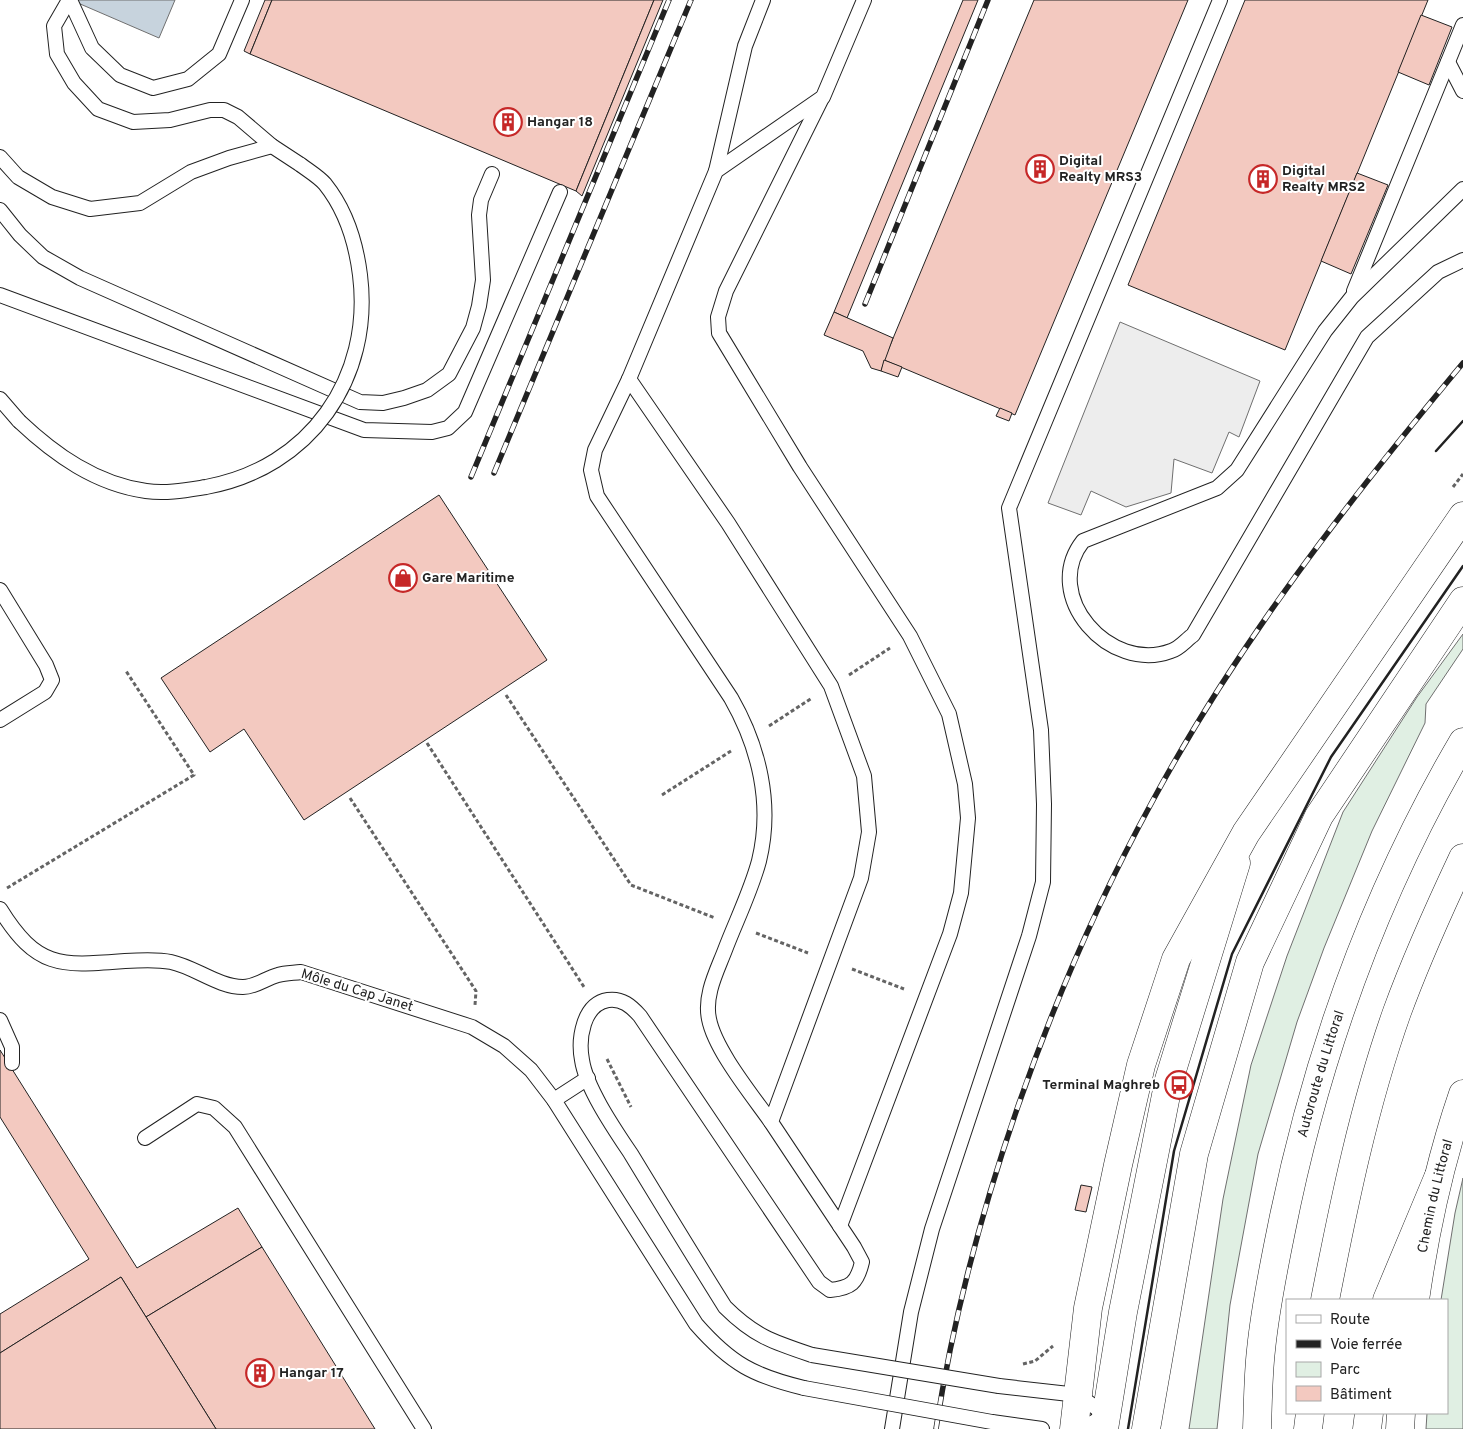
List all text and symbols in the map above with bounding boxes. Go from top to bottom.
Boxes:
building icon: Hangar 18 [493,107,523,137]
place label: Hangar 18 [527,114,593,131]
place label: Digital Realty MRS3 [1059,153,1142,186]
building icon: Digital Realty MRS3 [1025,154,1055,184]
place label: Digital Realty MRS2 [1282,163,1365,196]
building icon: Digital Realty MRS2 [1248,164,1278,194]
shop icon: Gare Maritime [388,563,418,593]
place label: Gare Maritime [422,570,515,587]
street label: Môle du Cap Janet [299,966,415,1016]
street label: Autoroute du Littoral [1294,1008,1348,1139]
bus stop icon: Terminal Maghreb [1164,1070,1194,1100]
place label: Terminal Maghreb [1042,1077,1160,1094]
street label: Chemin du Littoral [1414,1137,1457,1254]
legend [1286,1299,1448,1414]
text: Route [1330,1311,1370,1330]
text: Voie ferrée [1330,1336,1402,1355]
building icon: Hangar 17 [245,1358,275,1388]
text: Parc [1330,1361,1360,1380]
place label: Hangar 17 [279,1365,344,1382]
text: Bâtiment [1330,1386,1392,1405]

